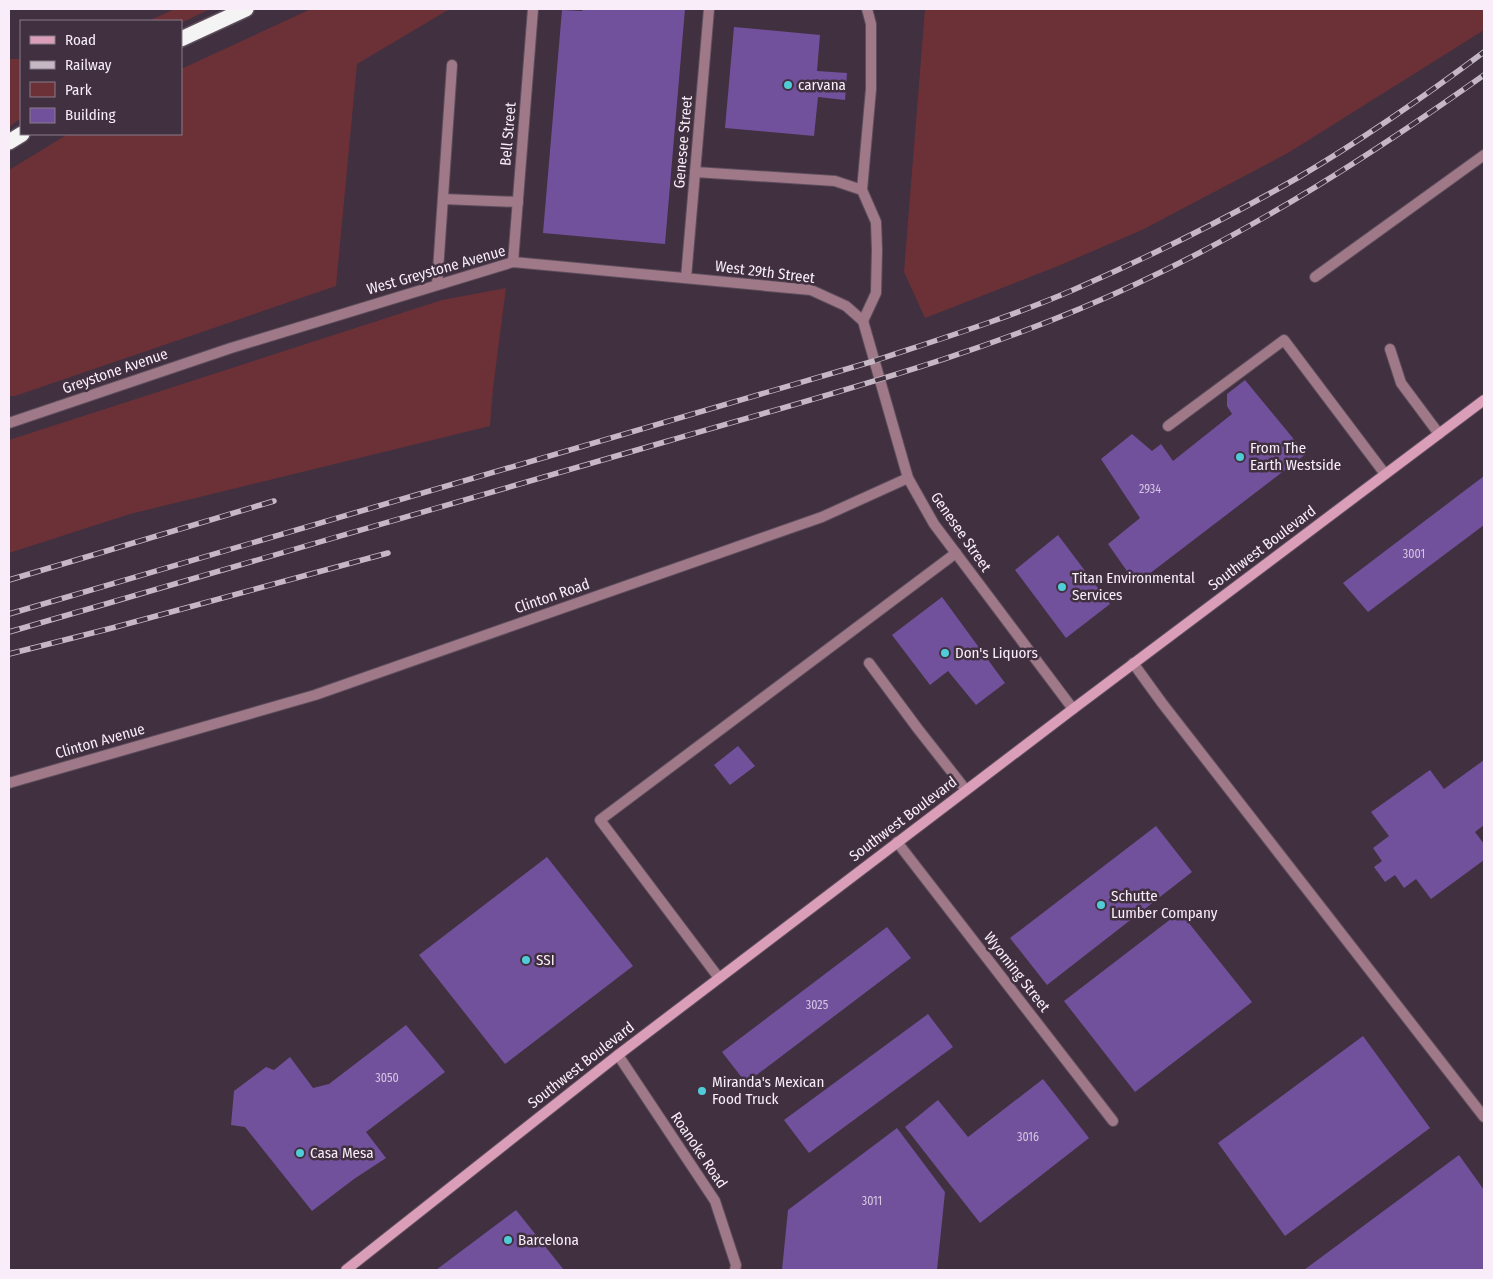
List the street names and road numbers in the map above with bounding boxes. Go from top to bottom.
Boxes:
street label: Genesee Street [670,95,696,189]
street label: Bell Street [496,101,520,167]
street label: West Greystone Avenue [365,242,507,298]
street label: West 29th Street [714,257,816,287]
street label: Greystone Avenue [60,345,170,397]
street label: Genesee Street [927,489,995,575]
street label: Southwest Boulevard [1205,502,1319,594]
street label: Clinton Road [512,575,592,617]
street label: Clinton Avenue [53,720,147,762]
street label: Southwest Boulevard [846,773,960,865]
street label: Wyoming Street [980,928,1054,1016]
street label: Southwest Boulevard [524,1018,638,1112]
street label: Roanoke Road [667,1109,731,1191]

